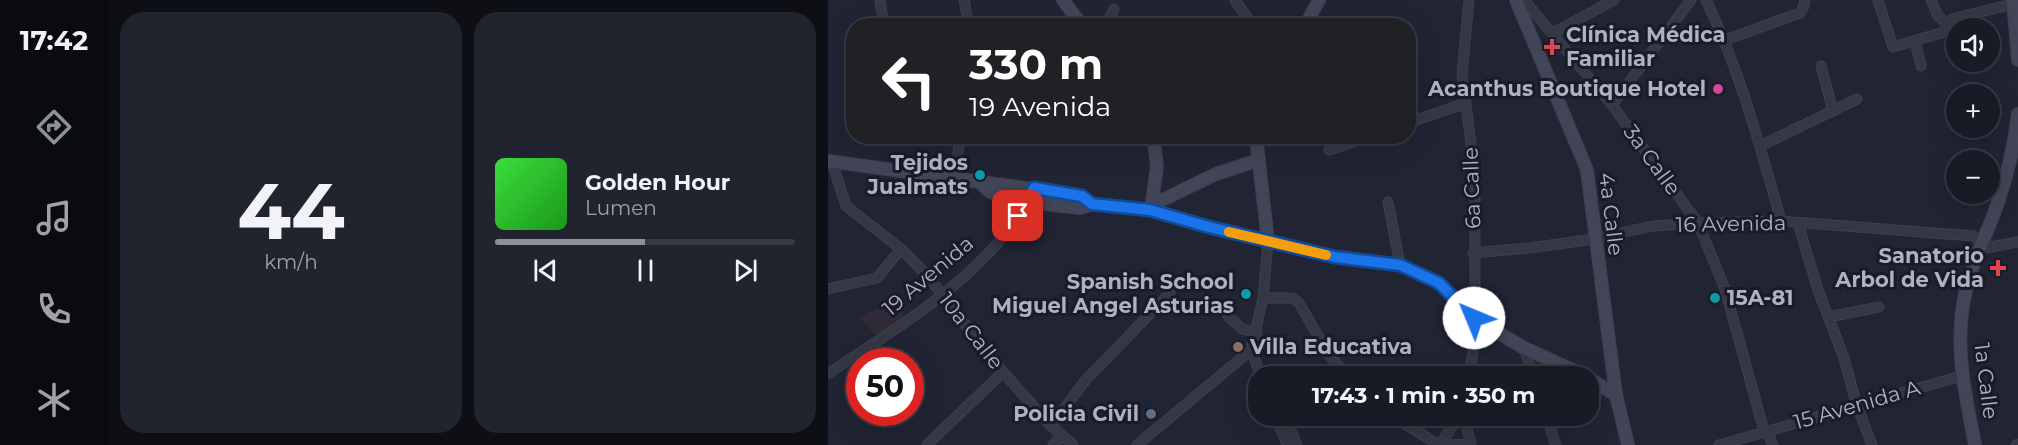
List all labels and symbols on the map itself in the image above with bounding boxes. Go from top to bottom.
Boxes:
place label: Clínica Médica Familiar [1566,22,1726,71]
marker: Clínica Médica Familiar [1543,38,1561,56]
place label: Acanthus Boutique Hotel [1427,76,1706,101]
marker: Acanthus Boutique Hotel [1711,82,1725,96]
street label: 3a Calle [1619,120,1686,200]
street label: 6a Calle [1458,147,1485,229]
place label: Tejidos Jualmats [867,150,968,199]
marker: Tejidos Jualmats [973,168,987,182]
street label: 4a Calle [1594,171,1629,257]
pin [992,190,1043,241]
street label: 16 Avenida [1675,210,1787,237]
street label: 19 Avenida [877,230,978,321]
place label: Sanatorio Arbol de Vida [1834,243,1984,292]
marker: Sanatorio Arbol de Vida [1989,259,2007,277]
place label: Spanish School Miguel Angel Asturias [992,269,1234,318]
place label: 15A-81 [1727,285,1794,310]
position arrow [1442,286,1506,350]
street label: 10a Calle [934,287,1009,374]
marker: Spanish School Miguel Angel Asturias [1239,287,1253,301]
marker: 15A-81 [1708,291,1722,305]
place label: Villa Educativa [1249,334,1412,359]
marker: Villa Educativa [1231,340,1245,354]
street label: 1a Calle [1969,341,2004,420]
speed limit sign: 50 [846,348,924,426]
street label: 15 Avenida A [1791,374,1924,434]
place label: Policia Civil [1013,401,1139,426]
marker: Policia Civil [1144,407,1158,421]

